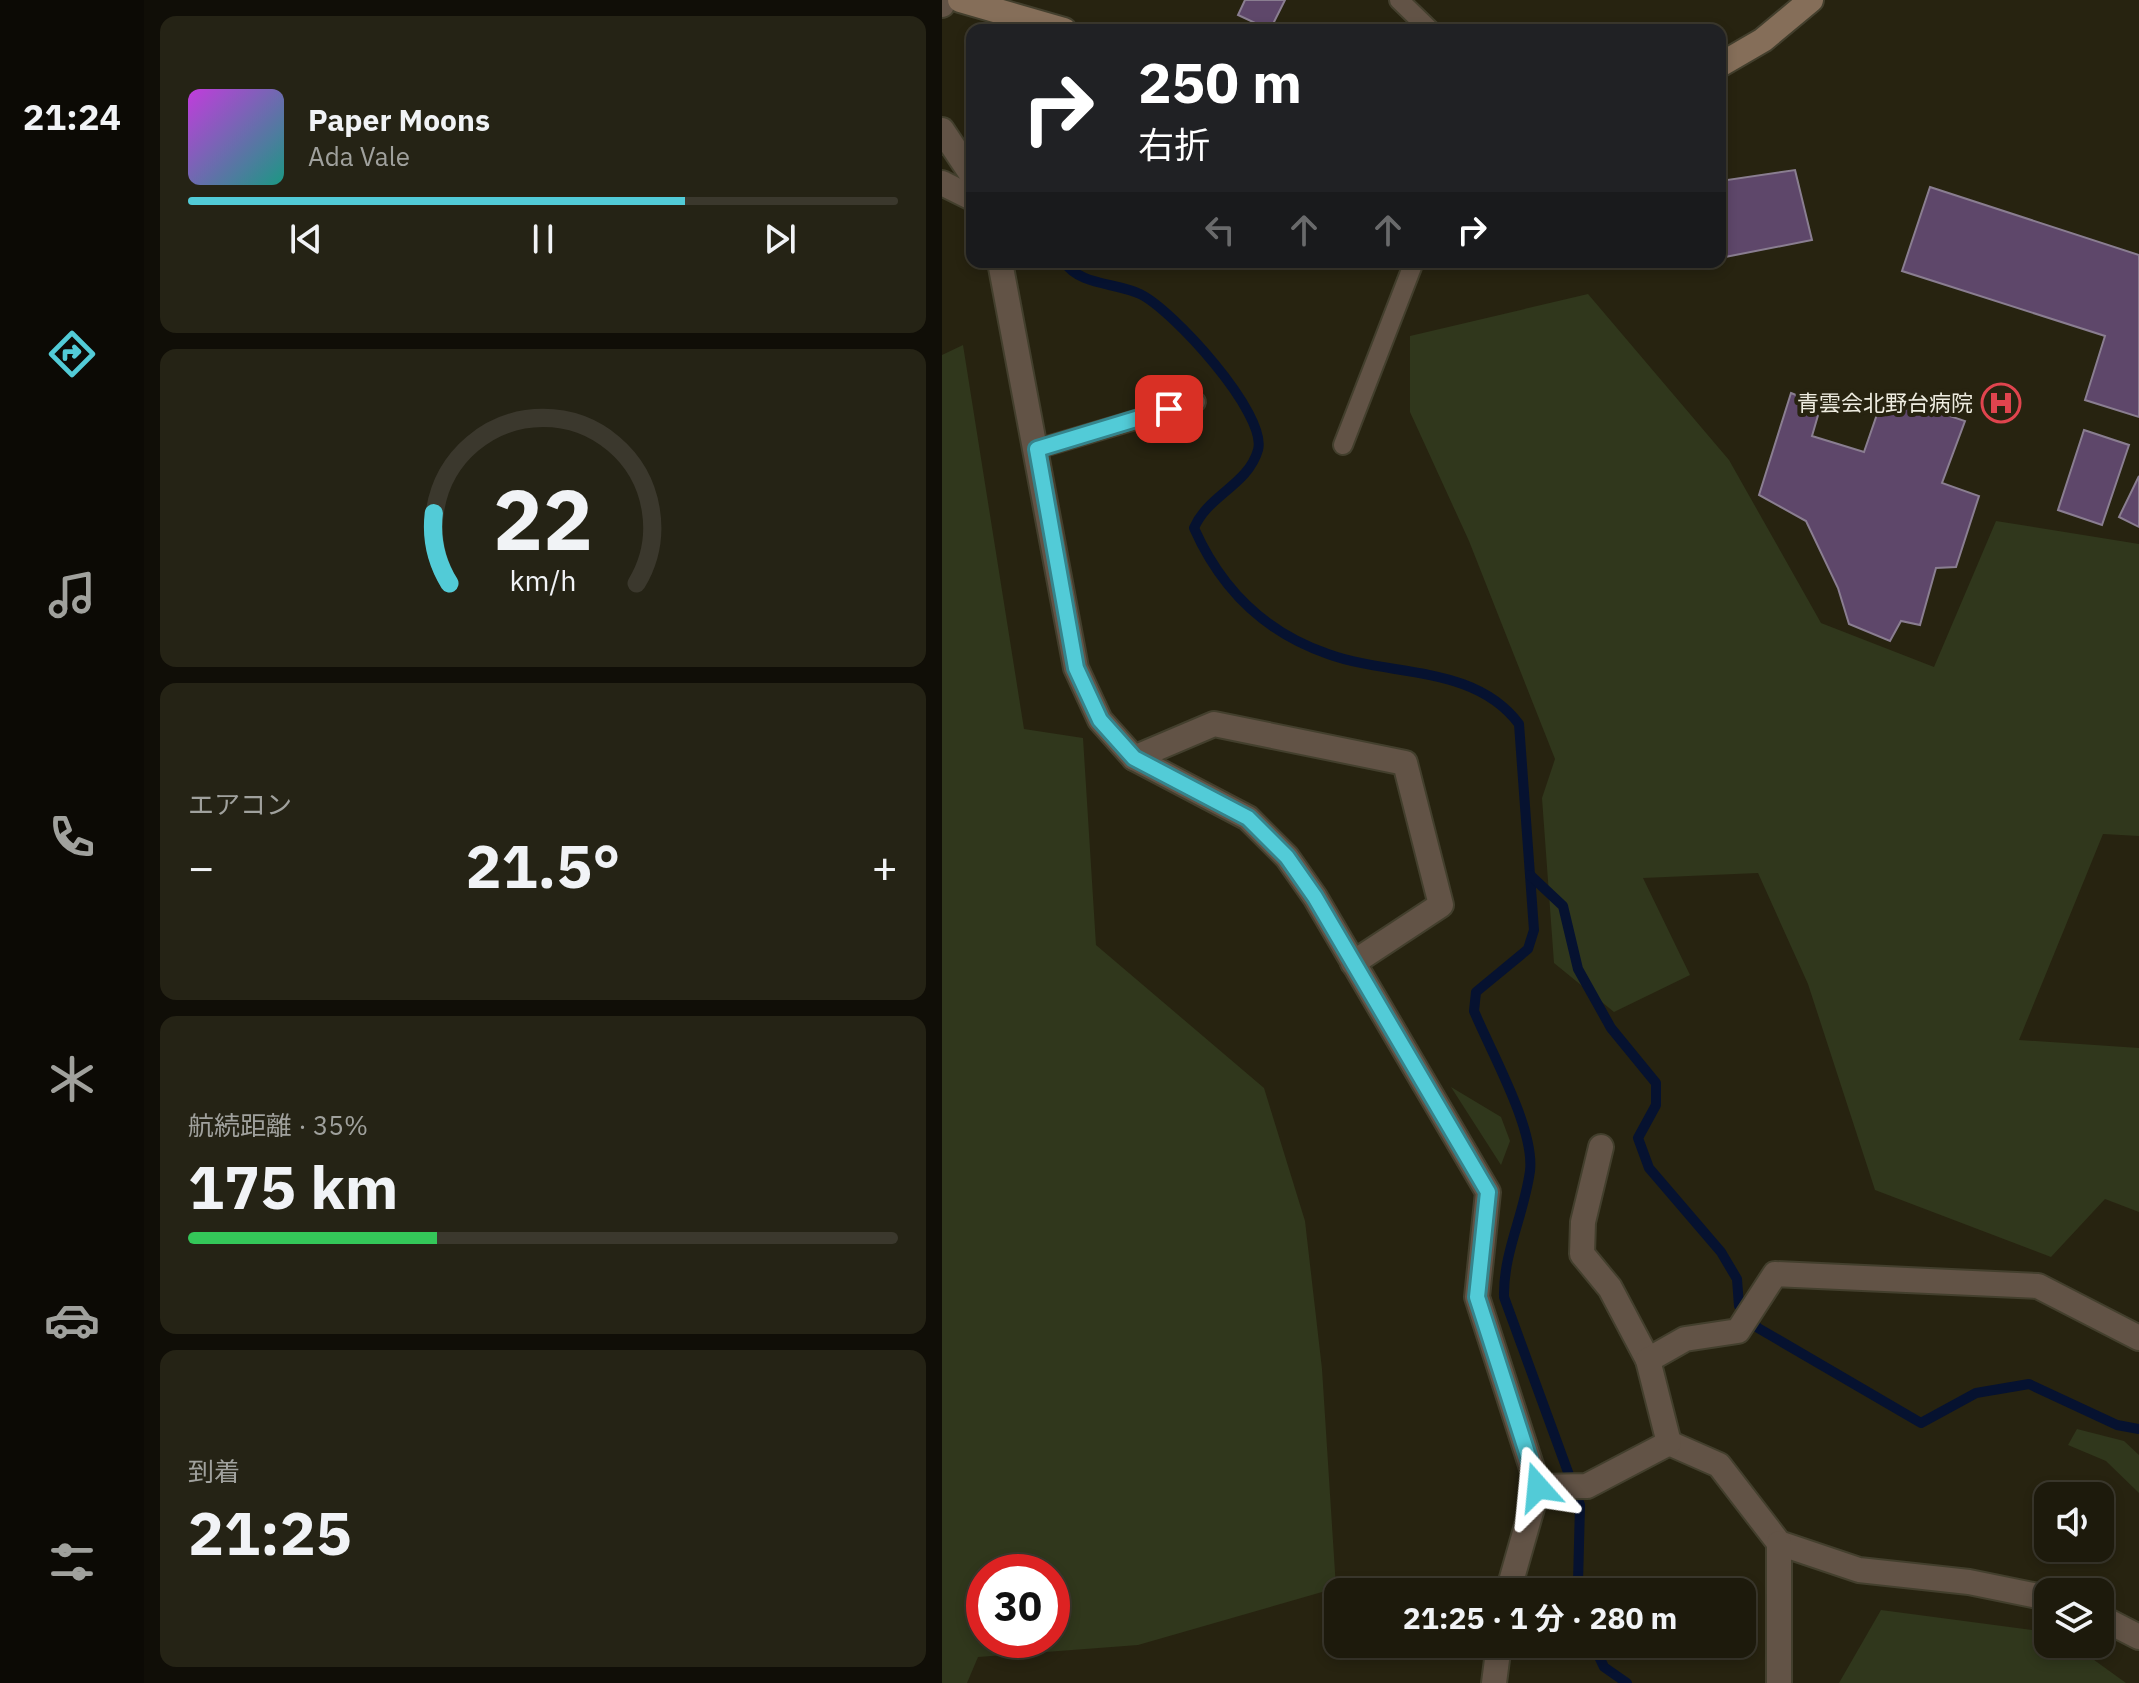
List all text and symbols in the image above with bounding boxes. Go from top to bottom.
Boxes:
text: 250 m [1138,46,1302,118]
icon: right [1006,56,1110,160]
text: 21:24 [23,93,121,140]
text: Paper Moons [308,100,490,139]
text: 右折 [1138,121,1210,168]
text: Ada Vale [308,139,410,173]
icon: left [1198,208,1242,252]
icon: ahead [1282,208,1326,252]
icon: ahead [1366,208,1410,252]
icon: right [1450,208,1494,252]
icon: previous [284,217,328,261]
icon: pause [521,217,565,261]
icon: next [758,217,802,261]
icon: directions [44,326,100,382]
pin [1135,375,1203,443]
hospital icon: 青雲会北野台病院 [1980,382,2022,424]
icon: arrive [1147,387,1191,431]
place label: 青雲会北野台病院 [1797,388,1973,417]
text: 22 [493,465,593,573]
text: km/h [509,562,577,599]
icon: music [44,567,100,623]
text: エアコン [188,787,292,821]
icon: phone [44,809,100,865]
text: 21.5° [466,826,620,905]
text: − [188,838,214,895]
text: + [872,838,898,895]
icon: climate [44,1051,100,1107]
text: 航続距離 · 35% [188,1108,368,1142]
text: 175 km [188,1147,398,1226]
icon: car [44,1292,100,1348]
position arrow [1496,1445,1580,1529]
text: 到着 [188,1454,240,1488]
map controls [2034,1482,2114,1658]
button: sound [2034,1482,2114,1562]
text: 21:25 [188,1493,352,1572]
icon: filters [44,1534,100,1590]
speed limit sign: 30 [966,1554,1070,1658]
button: layers [2034,1578,2114,1658]
text: 21:25 · 1 分 · 280 m [1403,1598,1677,1637]

